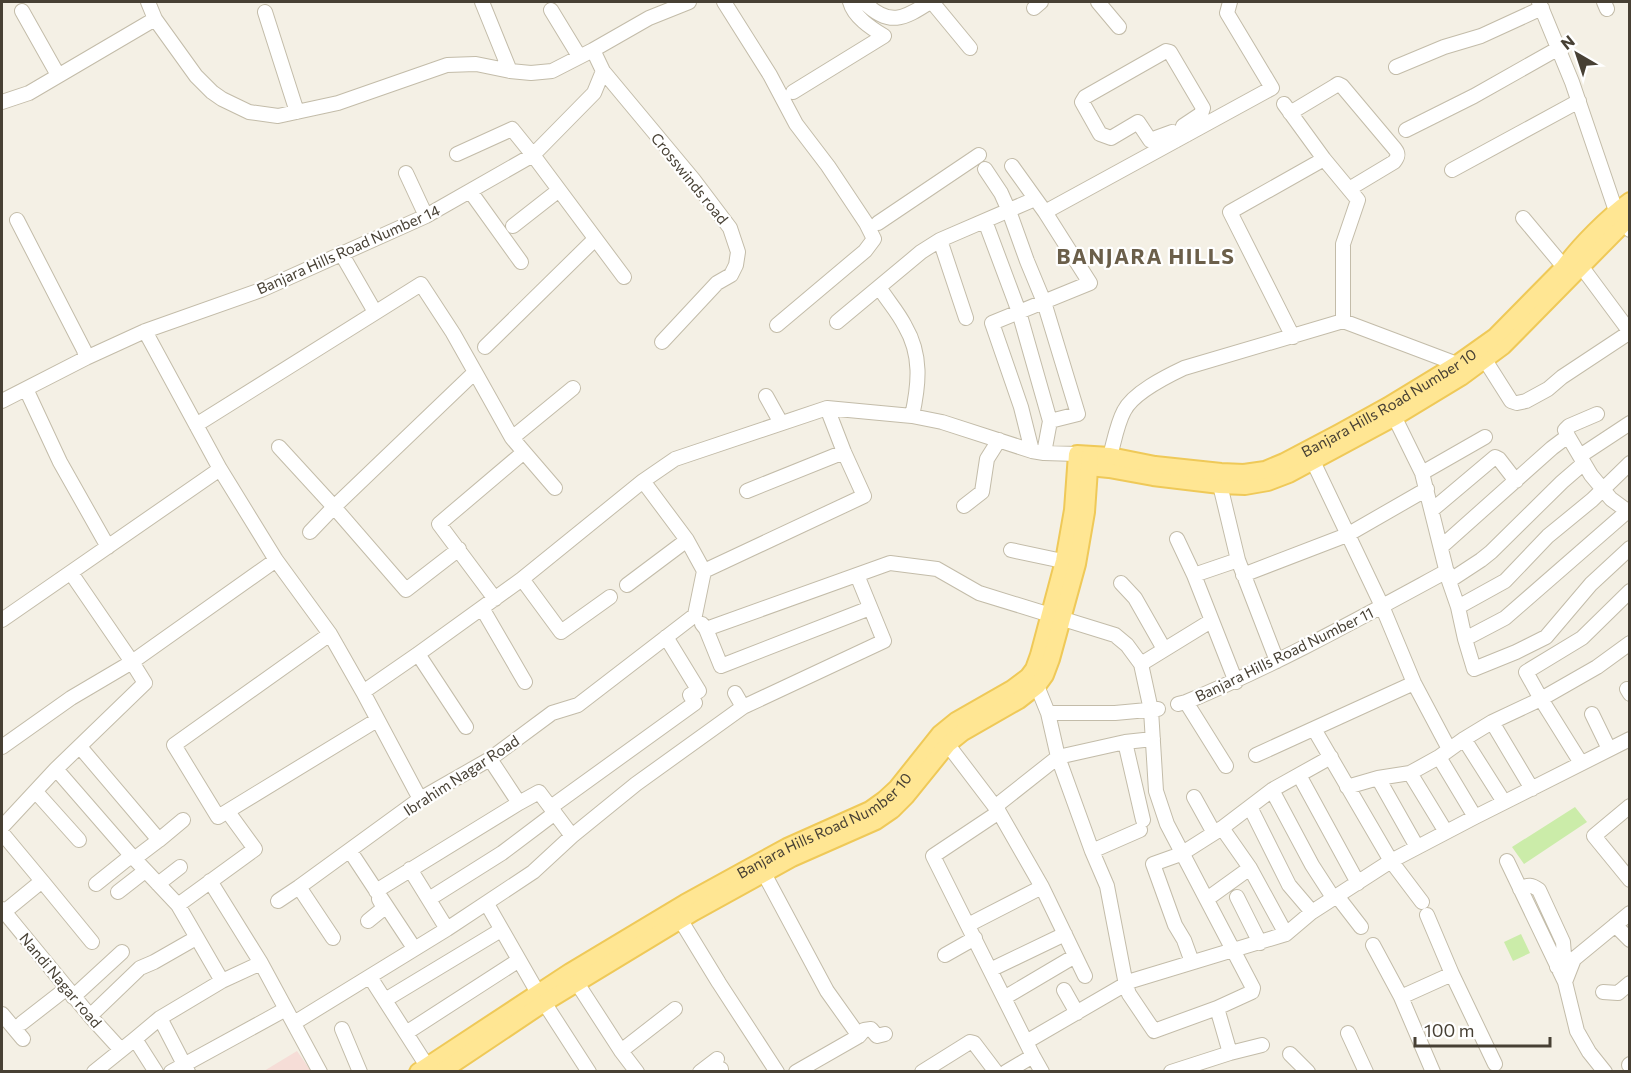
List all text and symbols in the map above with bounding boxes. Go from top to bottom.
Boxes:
north arrow [1547,24,1607,84]
text: N [1557,31,1578,53]
street label: Crosswinds road [648,129,732,227]
street label: Banjara Hills Road Number 14 [254,200,442,298]
district label: BANJARA HILLS [1057,243,1235,268]
street label: Banjara Hills Road Number 10 [1298,344,1480,460]
street label: Banjara Hills Road Number 11 [1192,603,1376,705]
street label: Ibrahim Nagar Road [400,731,522,819]
street label: Banjara Hills Road Number 10 [733,769,915,882]
street label: Nandi Nagar road [16,929,106,1031]
scale bar [1415,1010,1550,1048]
text: 100 m [1424,1019,1474,1041]

